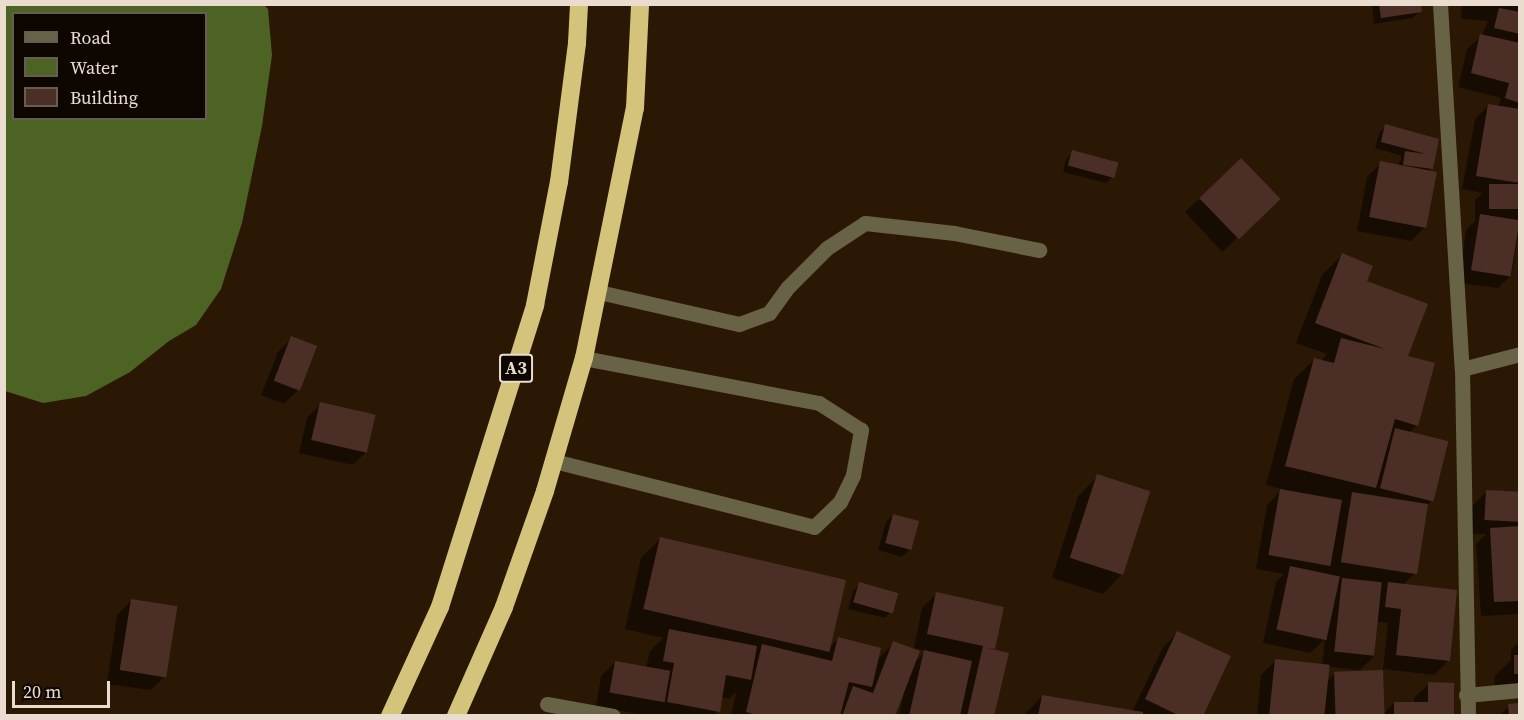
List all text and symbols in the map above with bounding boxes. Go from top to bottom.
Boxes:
legend [12,12,207,120]
text: Road [70,25,111,50]
text: Water [70,55,118,80]
text: Building [70,85,138,110]
road number: A3 [498,353,534,383]
scale bar [15,669,112,707]
text: 20 m [23,679,61,704]

